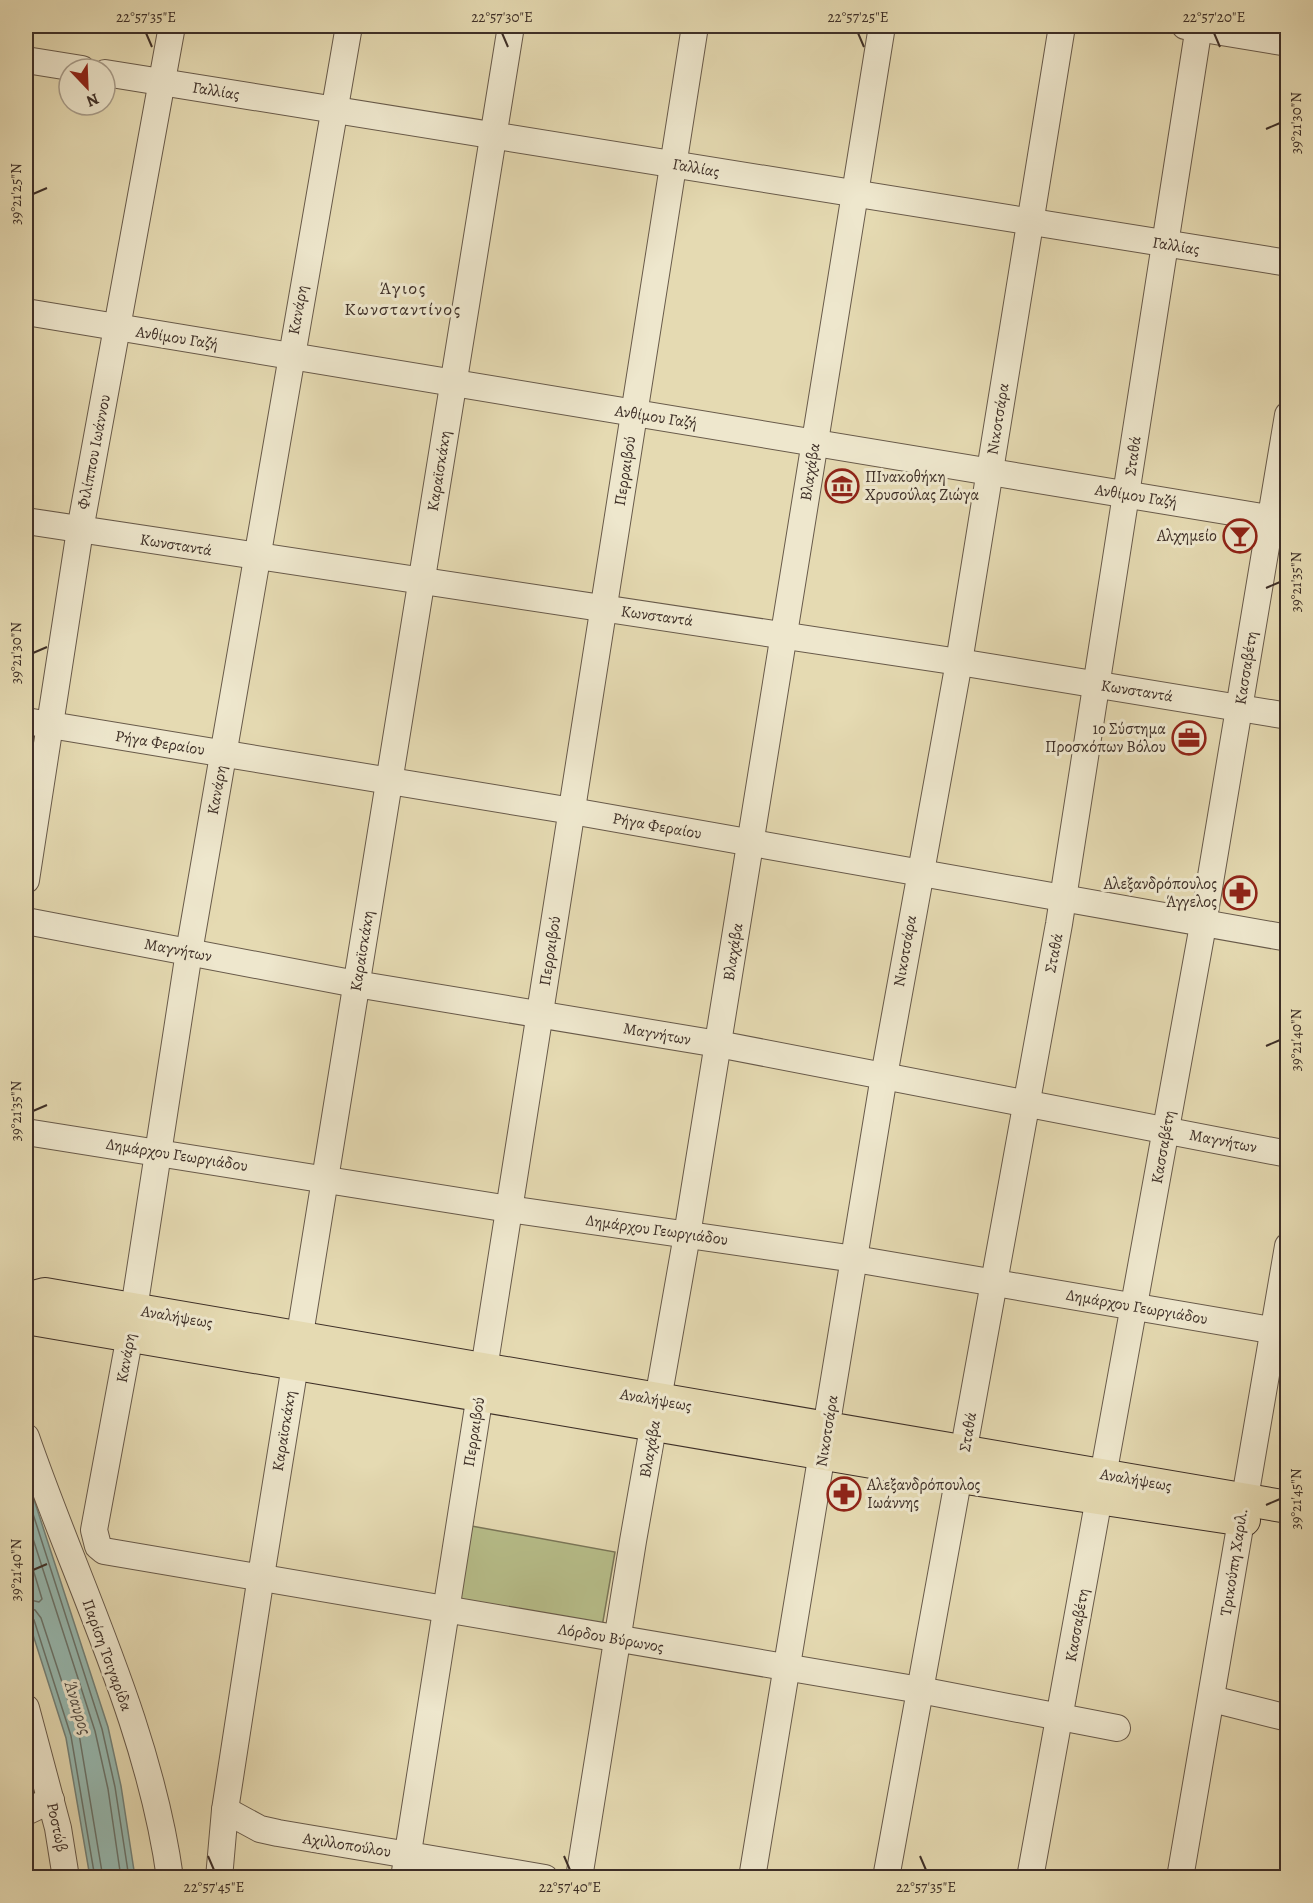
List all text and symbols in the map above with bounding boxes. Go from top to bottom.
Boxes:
text: 22°57'35"E [116,7,176,27]
text: 22°57'30"E [471,7,533,27]
text: 22°57'25"E [827,7,889,27]
text: 22°57'20"E [1183,7,1245,27]
north arrow [57,57,117,117]
street label: Γαλλίας [191,76,241,106]
text: N [82,87,102,112]
text: 39°21'30"N [1286,92,1306,154]
street label: Γαλλίας [671,153,722,183]
text: 39°21'25"N [6,163,26,225]
street label: Γαλλίας [1151,231,1201,261]
district label: Άγιος Κωνσταντίνος [344,276,462,321]
street label: Κανάρη [283,283,313,337]
street label: Ανθίμου Γαζή [133,321,220,355]
street label: Νικοτσάρα [981,381,1015,457]
street label: Φιλίππου Ιωάννου [72,393,116,511]
street label: Ανθίμου Γαζή [612,400,699,434]
street label: Καραϊσκάκη [422,429,456,513]
street label: Περραιβού [609,434,641,508]
street label: Σταθά [1119,434,1147,477]
street label: Βλαχάβα [795,441,825,502]
place label: ΠΙνακοθήκη Χρυσούλας Ζιώγα [865,466,980,506]
museum icon: ΠΙνακοθήκη Χρυσούλας Ζιώγα [824,468,860,504]
street label: Ανθίμου Γαζή [1092,479,1179,513]
bar icon: Αλχημείο [1222,518,1258,554]
place label: Αλχημείο [1156,525,1217,547]
street label: Κωνσταντά [138,528,214,562]
text: 39°21'35"N [1286,552,1306,612]
street label: Κωνσταντά [620,600,695,632]
text: 39°21'30"N [6,622,26,684]
street label: Κασσαβέτη [1229,630,1263,706]
street label: Κωνσταντά [1099,674,1175,708]
place label: 1ο Σύστημα Προσκόπων Βόλου [1045,718,1166,758]
office icon: 1ο Σύστημα Προσκόπων Βόλου [1171,720,1207,756]
street label: Ρήγα Φεραίου [114,725,206,761]
street label: Κανάρη [202,763,232,817]
street label: Ρήγα Φεραίου [611,807,703,845]
place label: Αλεξανδρόπουλος Άγγελος [1103,873,1217,913]
pharmacy icon: Αλεξανδρόπουλος Άγγελος [1222,875,1258,911]
street label: Καραϊσκάκη [345,909,379,993]
street label: Νικοτσάρα [888,913,922,989]
street label: Περραιβού [534,914,566,988]
street label: Βλαχάβα [718,921,748,982]
street label: Σταθά [1039,931,1069,975]
street label: Μαγνήτων [142,933,214,967]
text: 39°21'40"N [1286,1009,1306,1071]
street label: Μαγνήτων [621,1017,693,1051]
text: 39°21'35"N [6,1081,26,1141]
street label: Κασσαβέτη [1146,1109,1180,1185]
street label: Μαγνήτων [1187,1124,1259,1158]
street label: Δημάρχου Γεωργιάδου [105,1133,249,1177]
street label: Δημάρχου Γεωργιάδου [585,1209,729,1251]
street label: Δημάρχου Γεωργιάδου [1065,1284,1209,1330]
street label: Αναλήψεως [139,1300,215,1334]
street label: Κανάρη [111,1331,141,1385]
street label: Αναλήψεως [618,1383,694,1417]
street label: Καραϊσκάκη [267,1389,301,1473]
street label: Νικοτσάρα [810,1393,844,1469]
street label: Περραιβού [458,1395,490,1469]
street label: Σταθά [954,1410,982,1453]
street label: Βλαχάβα [634,1418,666,1480]
street label: Αναλήψεως [1098,1463,1174,1497]
text: 39°21'45"N [1286,1468,1306,1530]
place label: Αλεξανδρόπουλος Ιωάννης [866,1474,981,1514]
pharmacy icon: Αλεξανδρόπουλος Ιωάννης [826,1476,862,1512]
street label: Τρικούπη Χαριλ. [1215,1507,1253,1617]
text: 39°21'40"N [6,1539,26,1601]
street label: Κασσαβέτη [1060,1587,1094,1663]
street label: Παρίση Τσιγαρίδα [77,1596,138,1714]
street label: Λόρδου Βύρωνος [556,1618,666,1658]
water label: Άναυρος [58,1677,98,1738]
street label: Ροστώβ [41,1800,73,1854]
street label: Αχιλλοπούλου [300,1827,393,1863]
text: 22°57'45"E [184,1877,244,1897]
text: 22°57'40"E [539,1877,601,1897]
text: 22°57'35"E [896,1877,956,1897]

